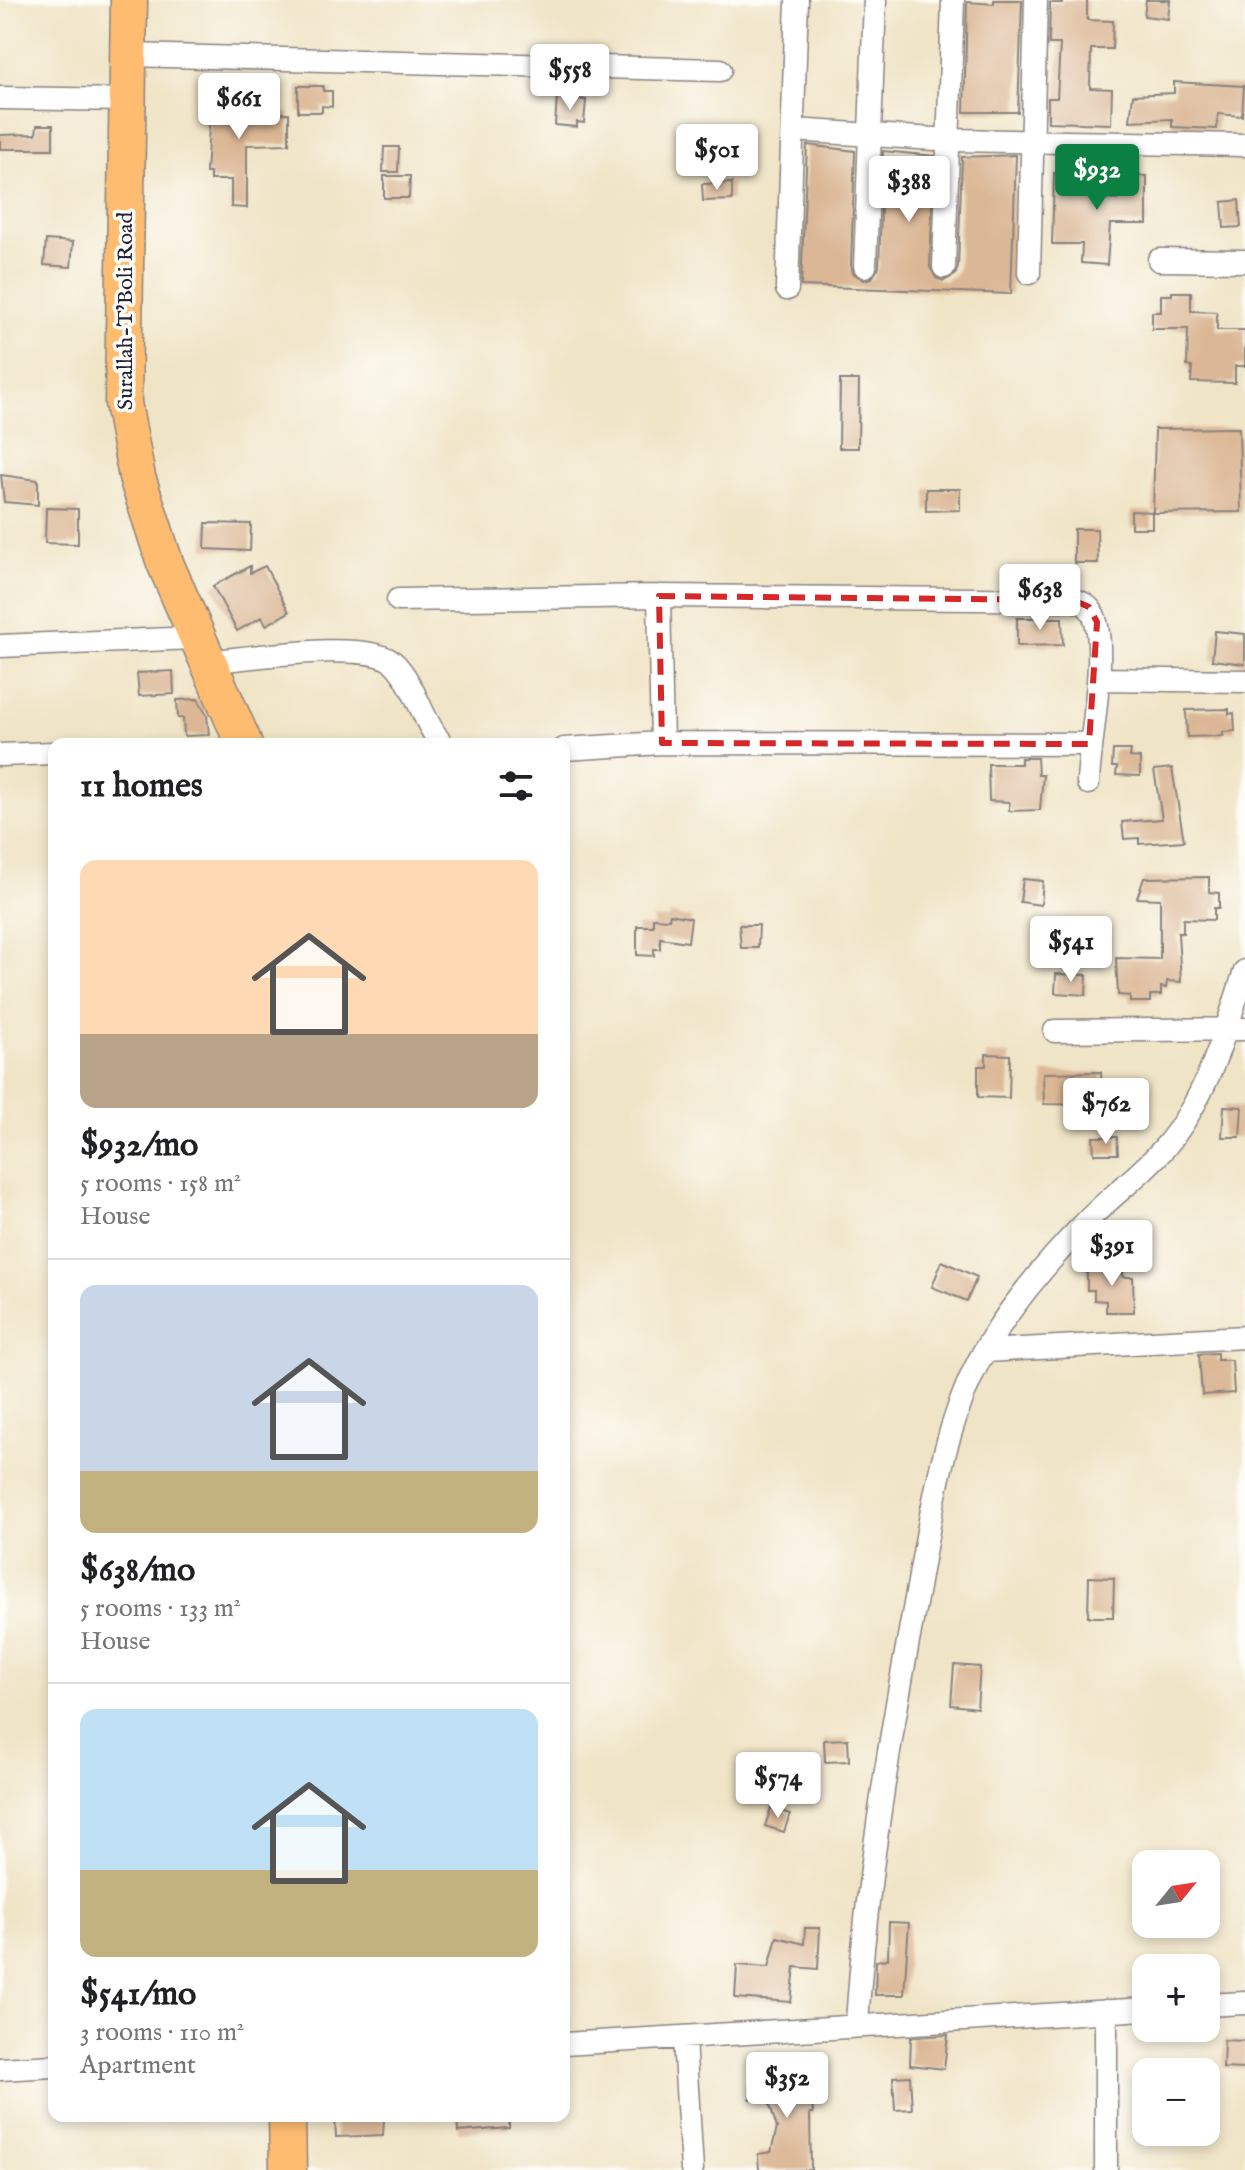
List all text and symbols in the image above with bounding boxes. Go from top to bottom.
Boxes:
pin: $558 [523,44,617,112]
text: $558 [548,53,592,86]
pin: $661 [192,73,286,141]
text: $661 [216,82,262,115]
pin: $501 [670,124,764,192]
text: $501 [694,133,740,166]
pin: $932 [1050,144,1144,212]
text: $932 [1073,153,1121,186]
pin: $388 [862,156,956,224]
text: $388 [887,165,931,198]
street label: Surallah-T'Boli Road [112,211,140,410]
pin: $638 [993,564,1087,632]
text: $638 [1017,573,1063,606]
icon: filters [494,764,538,808]
text: 11 homes [80,765,203,808]
icon: home [237,912,381,1056]
pin: $541 [1024,916,1118,984]
text: $541 [1048,925,1094,958]
pin: $762 [1059,1078,1153,1146]
text: $762 [1081,1087,1131,1120]
text: $932/mo [80,1124,198,1167]
text: 5 rooms · 158 m² [80,1167,241,1200]
text: House [80,1200,150,1233]
pin: $391 [1065,1220,1159,1288]
text: $391 [1089,1229,1135,1262]
icon: home [237,1337,381,1481]
text: $638/mo [80,1549,195,1592]
text: 5 rooms · 133 m² [80,1592,241,1625]
text: House [80,1625,150,1658]
pin: $574 [731,1752,825,1820]
icon: home [237,1761,381,1905]
text: $574 [754,1761,802,1794]
north arrow [1132,1850,1220,1938]
map controls [1132,1850,1220,2146]
button: + [1132,1954,1220,2042]
text: $541/mo [80,1973,196,2016]
text: 3 rooms · 110 m² [80,2016,244,2049]
text: Apartment [80,2049,196,2082]
pin: $352 [740,2052,834,2120]
button: − [1132,2058,1220,2146]
text: $352 [764,2061,810,2094]

